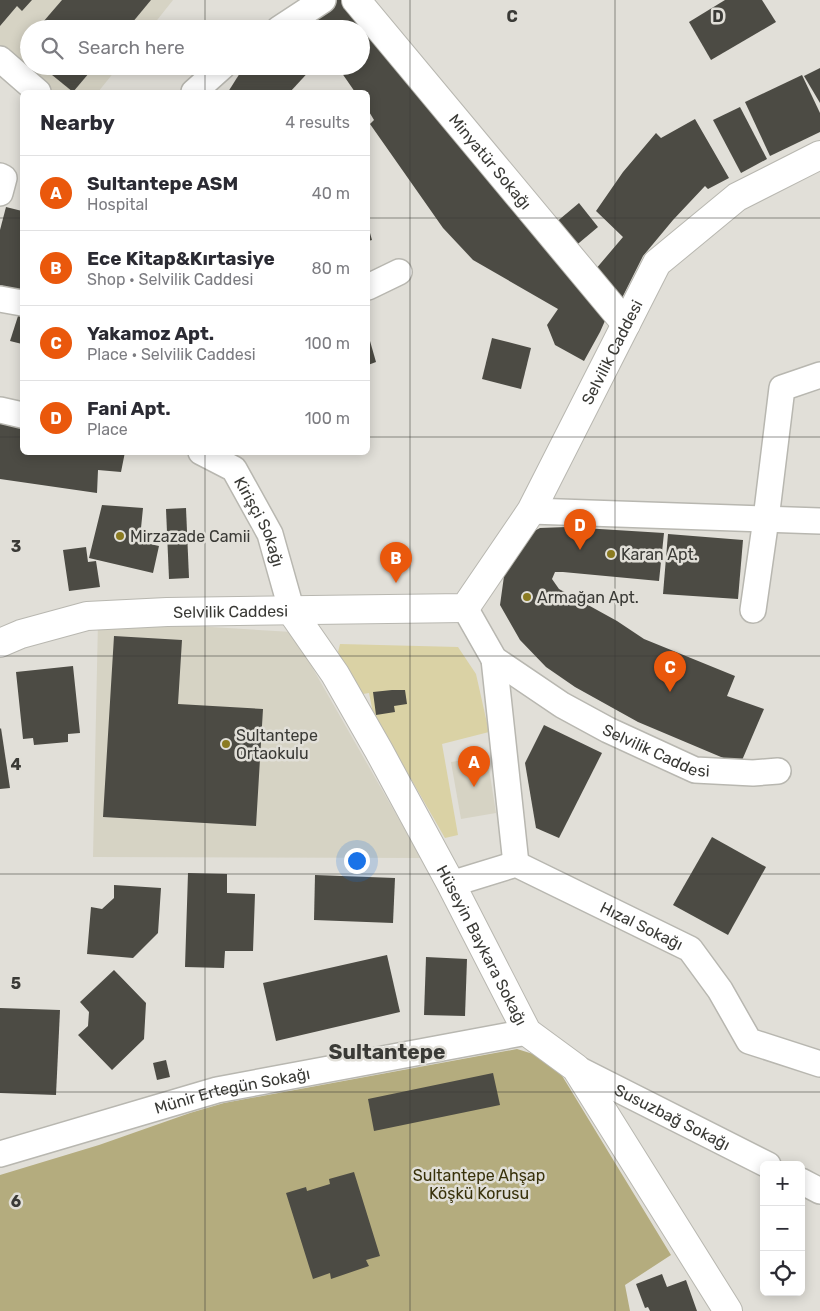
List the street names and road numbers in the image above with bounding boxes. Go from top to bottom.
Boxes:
street label: Minyatür Sokağı [445,110,535,213]
street label: Selvilik Caddesi [578,297,647,408]
street label: Kirişçi Sokağı [230,473,288,569]
street label: Selvilik Caddesi [173,601,288,622]
street label: Selvilik Caddesi [600,720,710,781]
street label: Hüseyin Baykara Sokağı [433,862,531,1029]
street label: Hızal Sokağı [597,898,686,954]
street label: Münir Ertegün Sokağı [152,1064,311,1118]
street label: Susuzbağ Sokağı [611,1080,733,1154]

